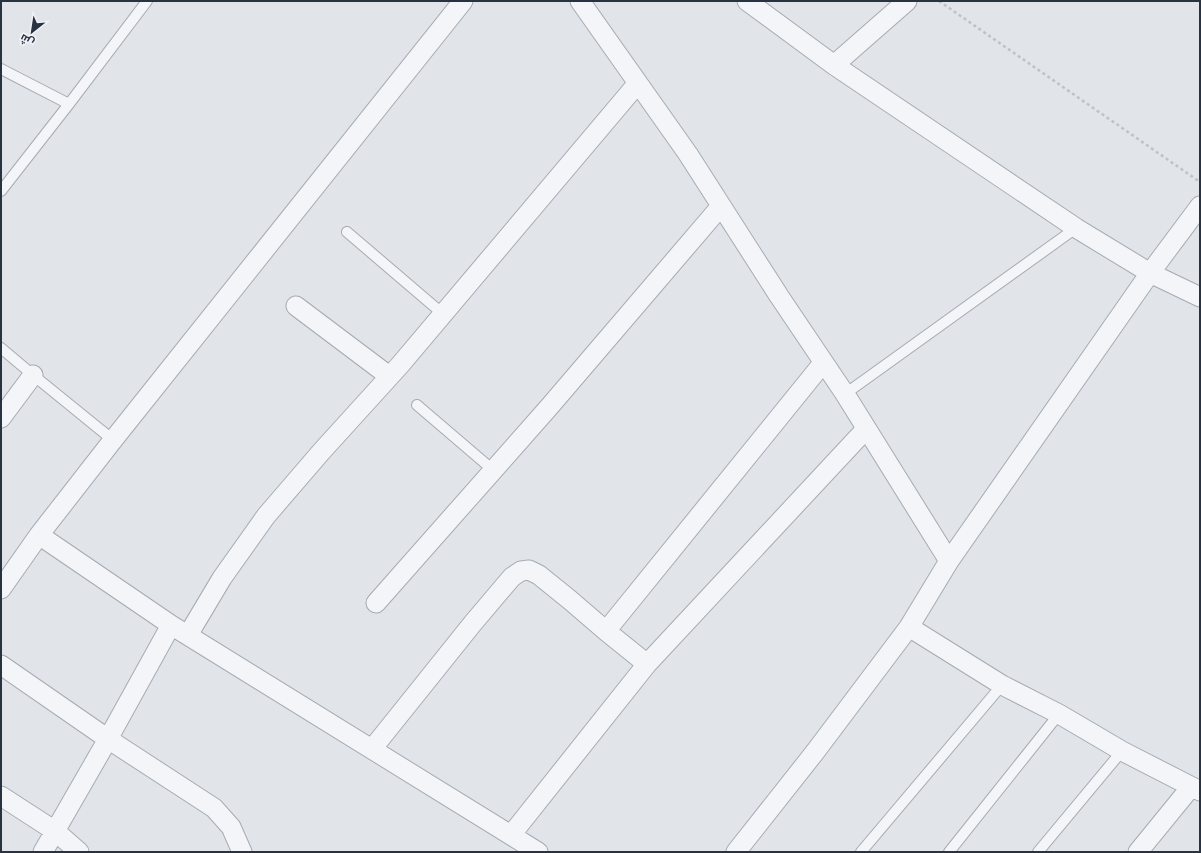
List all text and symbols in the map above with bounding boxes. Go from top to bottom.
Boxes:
north arrow [12,12,52,52]
text: ش [18,31,37,49]

